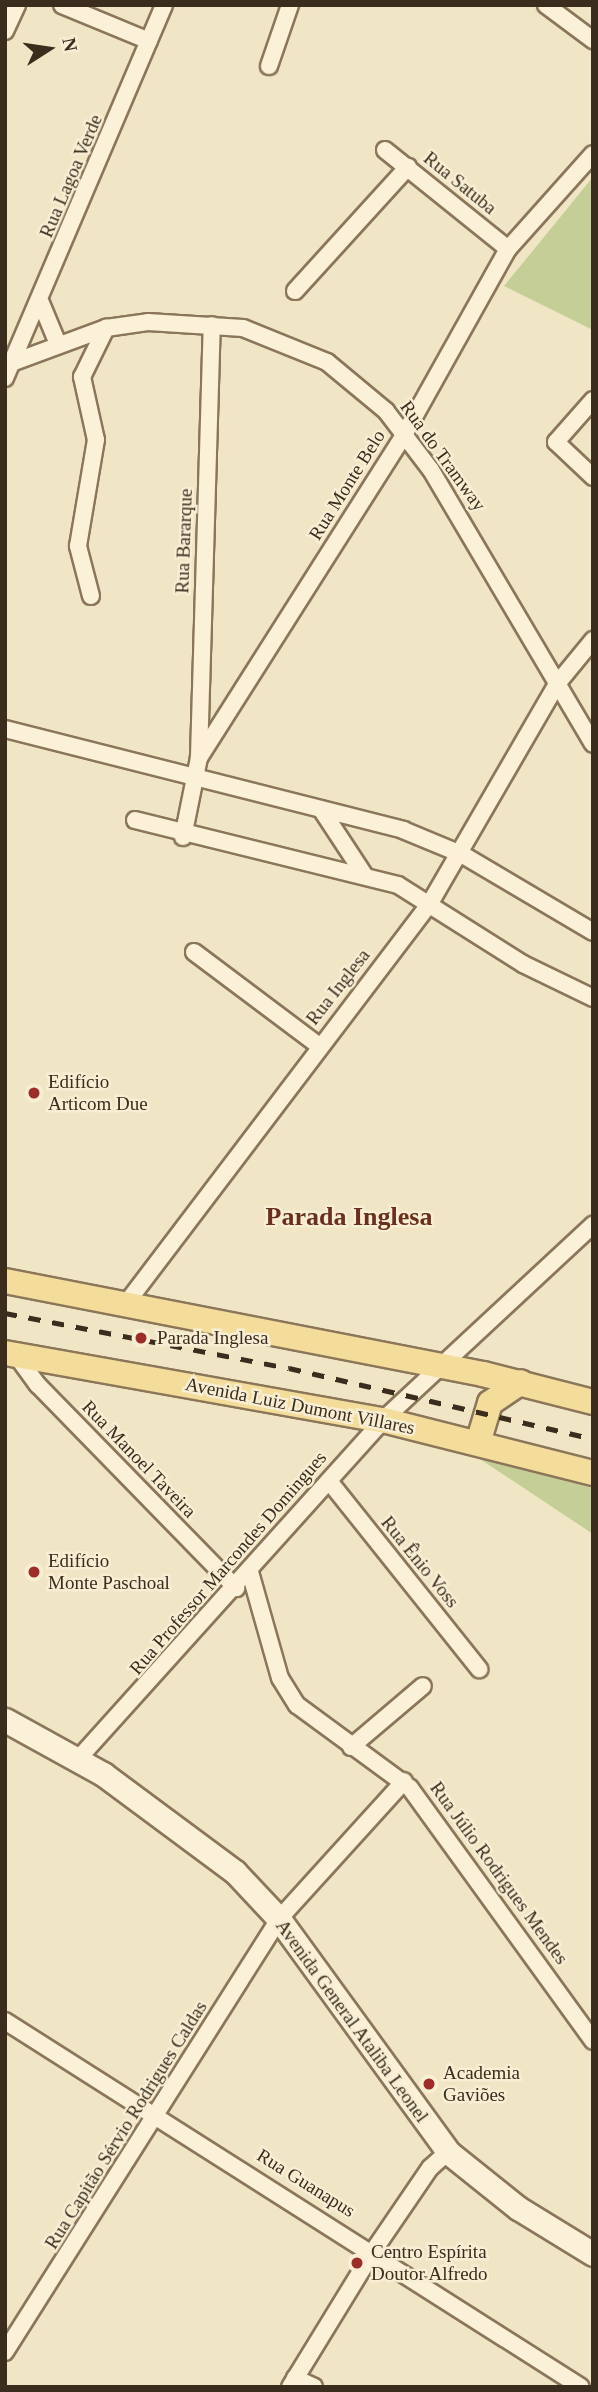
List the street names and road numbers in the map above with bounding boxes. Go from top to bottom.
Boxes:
street label: Rua Lagoa Verde [35,111,107,241]
street label: Rua Satuba [419,147,501,219]
street label: Rua do Tramway [395,396,491,516]
street label: Rua Monte Belo [304,426,390,544]
street label: Rua Bararque [171,488,197,594]
street label: Rua Inglesa [301,944,375,1030]
street label: Avenida Luiz Dumont Villares [183,1373,417,1439]
street label: Rua Manoel Taveira [77,1395,201,1523]
street label: Rua Professor Marcondes Domingues [125,1447,331,1679]
street label: Rua Ênio Voss [376,1511,464,1613]
street label: Rua Júlio Rodrigues Mendes [425,1777,573,1969]
street label: Avenida General Ataliba Leonel [270,1915,434,2127]
street label: Rua Capitão Sérvio Rodrigues Caldas [40,1997,212,2253]
street label: Rua Guanapus [253,2144,359,2222]

